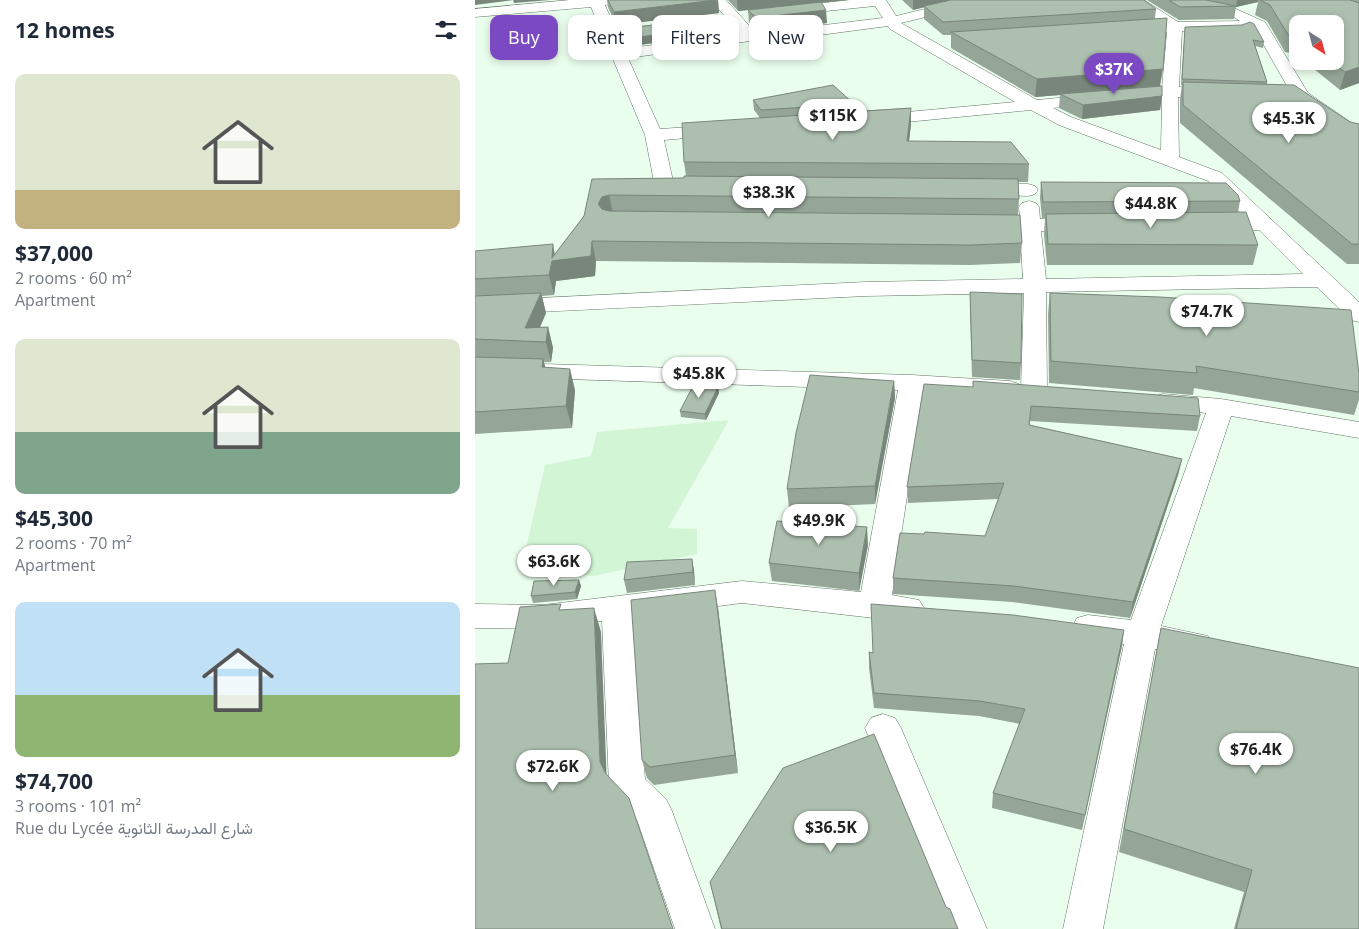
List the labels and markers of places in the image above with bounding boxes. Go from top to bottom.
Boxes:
pin: $37K [1084,52,1144,95]
pin: $115K [798,98,868,141]
pin: $45.3K [1248,102,1330,144]
pin: $38.3K [728,176,810,218]
pin: $44.8K [1110,186,1192,229]
pin: $74.7K [1166,294,1248,337]
pin: $45.8K [658,356,740,399]
pin: $49.9K [778,504,860,546]
pin: $63.6K [513,544,595,587]
pin: $76.4K [1215,732,1297,775]
pin: $72.6K [512,750,594,792]
pin: $36.5K [790,810,872,853]

